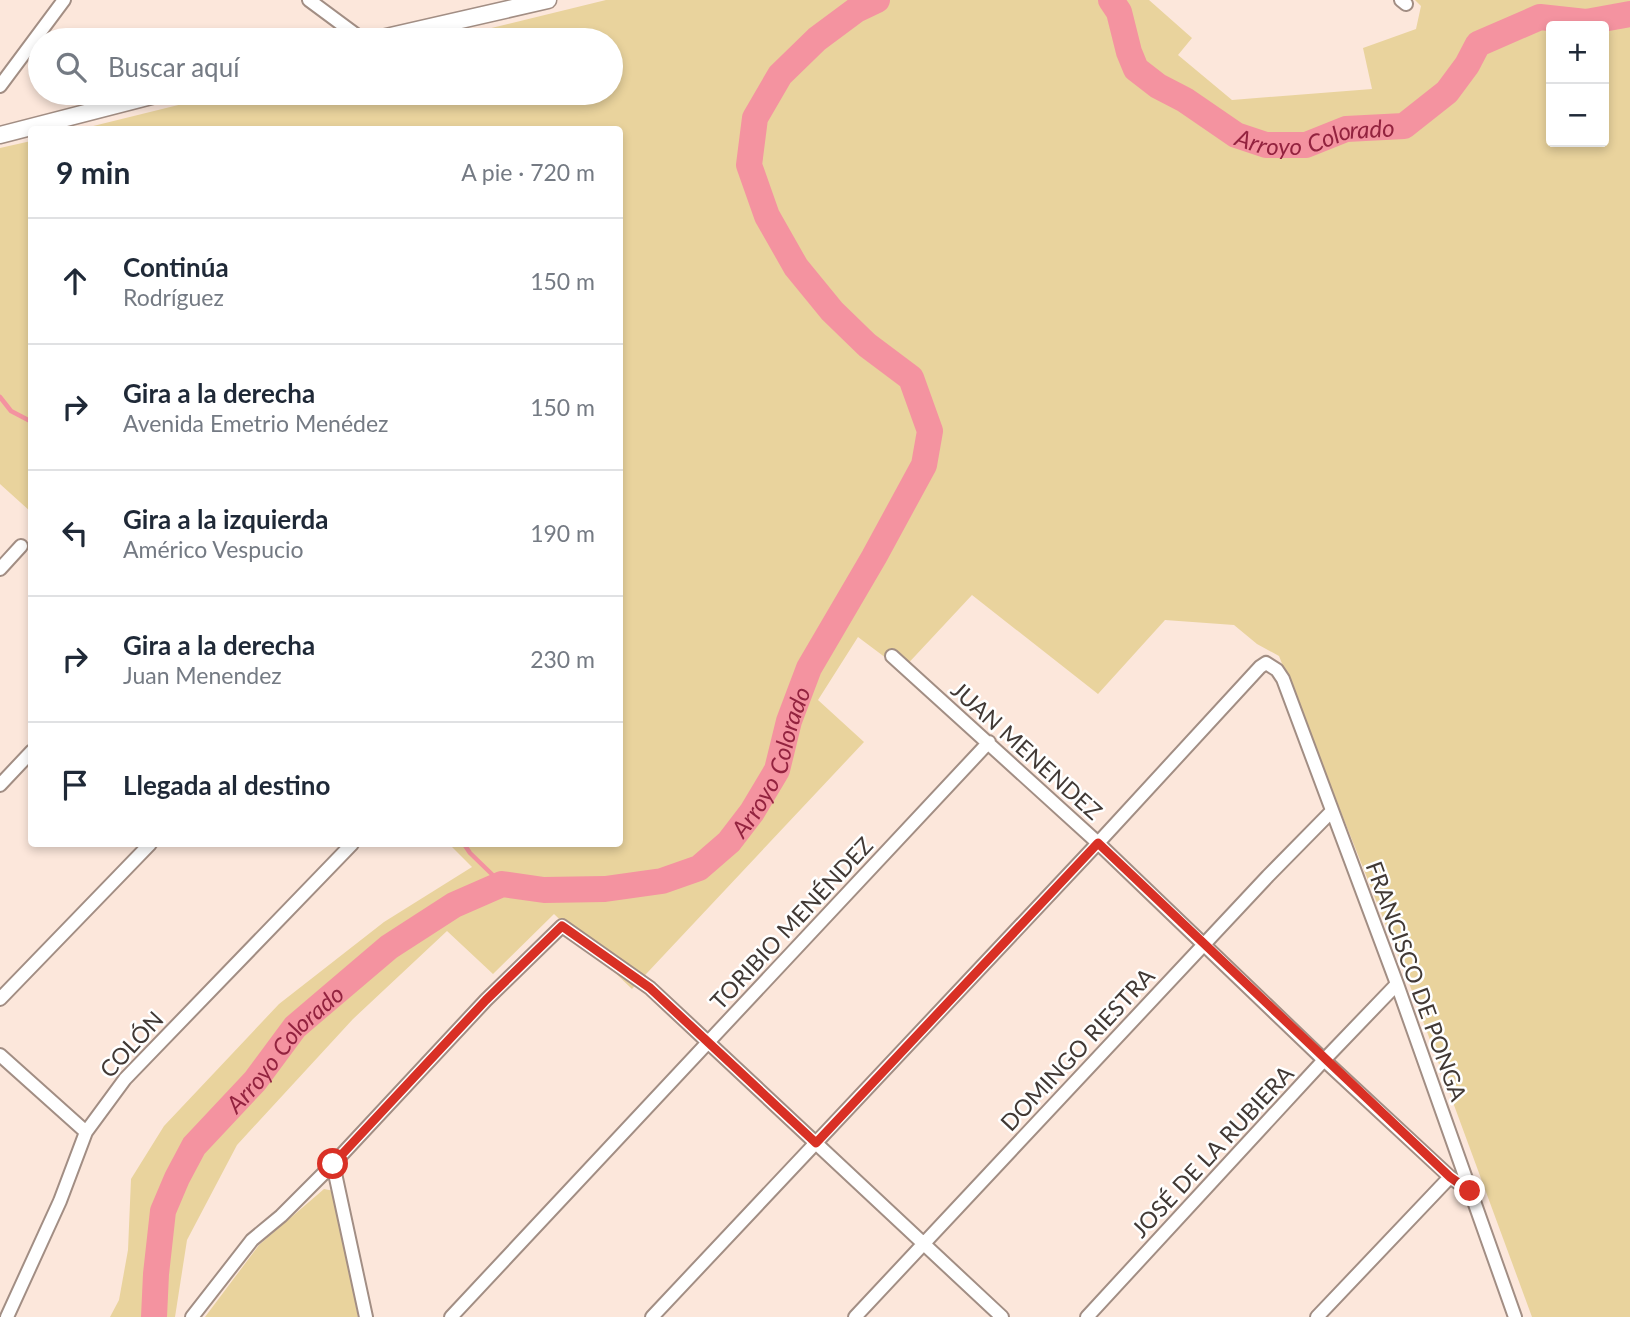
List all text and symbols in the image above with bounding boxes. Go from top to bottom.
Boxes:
map controls [1546,21,1609,147]
button: + [1546,21,1609,84]
search box [28,28,623,105]
icon: search [52,48,90,86]
text: Buscar aquí [108,51,239,83]
button: − [1546,84,1609,147]
water label: Arroyo Colorado [1231,112,1395,160]
text: 9 min [56,154,130,190]
text: A pie · 720 m [461,158,595,186]
text: Continúa [123,251,229,283]
icon: ahead [56,262,94,300]
text: 150 m [530,267,595,295]
text: Rodríguez [123,283,224,311]
text: Gira a la derecha [123,377,315,409]
icon: right [56,388,94,426]
text: 150 m [530,393,595,421]
text: Avenida Emetrio Menédez [123,409,388,437]
text: Gira a la izquierda [123,503,329,535]
icon: left [56,514,94,552]
text: 190 m [530,519,595,547]
text: Américo Vespucio [123,535,304,563]
text: Gira a la derecha [123,629,315,661]
icon: right [56,640,94,678]
text: 230 m [530,645,595,673]
text: Juan Menendez [123,661,282,689]
street label: JUAN MENENDEZ [946,675,1108,825]
water label: Arroyo Colorado [723,682,815,843]
icon: arrive [56,766,94,804]
text: Llegada al destino [123,769,330,801]
street label: TORIBIO MENÉNDEZ [704,831,878,1015]
street label: FRANCISCO DE PONGA [1361,857,1474,1105]
street label: DOMINGO RIESTRA [994,961,1160,1136]
water label: Arroyo Colorado [218,978,349,1119]
street label: COLÓN [93,1005,169,1083]
street label: JOSÉ DE LA RUBIERA [1125,1059,1299,1243]
route start [317,1148,348,1179]
route end [1454,1175,1485,1206]

